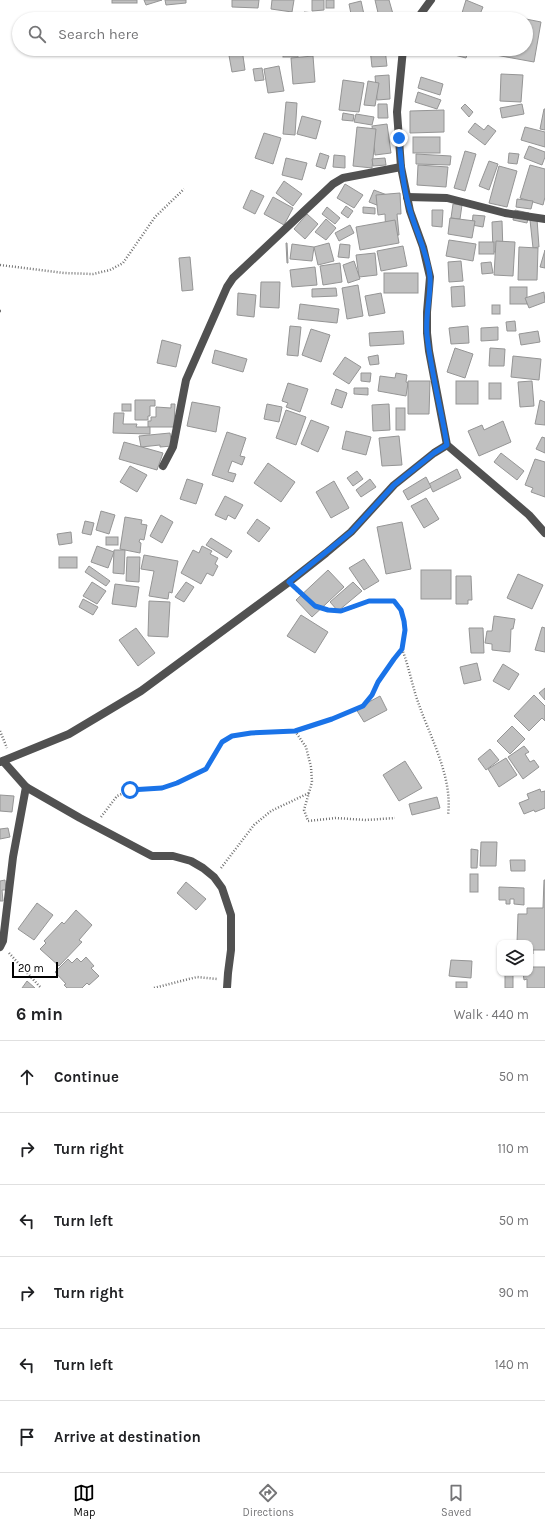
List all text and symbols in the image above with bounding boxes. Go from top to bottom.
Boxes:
search box [12,12,533,56]
icon: search [26,23,48,45]
text: Search here [58,25,139,43]
route end [390,129,408,147]
route start [121,781,139,799]
map controls [497,940,533,976]
button: layers [497,940,533,976]
scale bar [12,960,58,979]
text: 20 m [18,962,44,975]
text: 6 min [16,1004,63,1024]
text: Walk · 440 m [454,1007,529,1022]
icon: ahead [16,1066,38,1088]
text: Continue [54,1068,119,1086]
text: 50 m [499,1069,529,1084]
icon: right [16,1138,38,1160]
text: Turn right [54,1140,124,1158]
text: 110 m [497,1141,529,1156]
icon: left [16,1210,38,1232]
text: Turn left [54,1212,113,1230]
text: 50 m [499,1213,529,1228]
icon: right [16,1282,38,1304]
text: Turn right [54,1284,124,1302]
text: 90 m [498,1285,529,1300]
icon: left [16,1354,38,1376]
text: Turn left [54,1356,113,1374]
text: 140 m [494,1357,529,1372]
icon: arrive [16,1426,38,1448]
text: Arrive at destination [54,1428,201,1446]
tab: Map [73,1482,95,1519]
tab: Directions [242,1482,294,1519]
tab: Saved [441,1482,472,1519]

